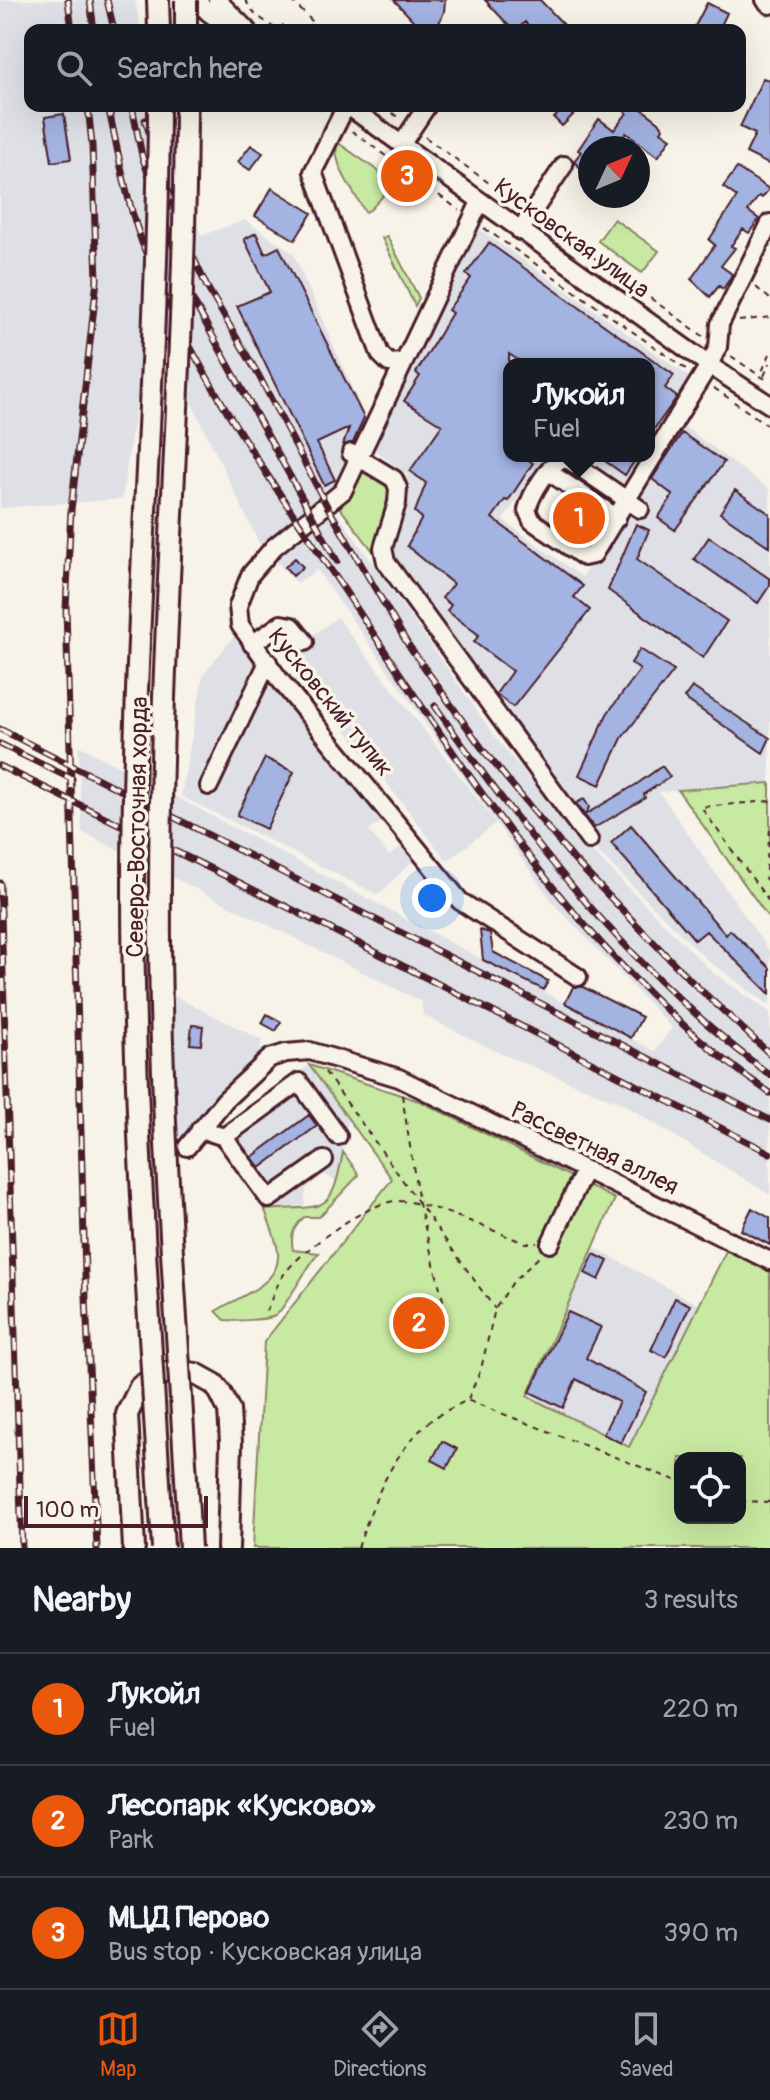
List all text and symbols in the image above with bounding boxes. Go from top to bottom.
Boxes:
search box [24,24,746,112]
icon: search [52,46,96,90]
text: Search here [116,50,263,87]
north arrow [578,136,650,208]
pin: 3 [381,146,433,206]
street label: Кусковская улица [488,172,655,305]
popup [503,358,655,462]
text: Лукойл [533,376,625,413]
text: Fuel [533,413,580,445]
pin: 1 [553,488,605,548]
street label: Кусковский тупик [262,622,399,782]
street label: Северо-Восточная хорда [121,696,154,958]
your location [412,878,452,918]
street label: Рассветная аллея [507,1095,683,1201]
pin: 2 [393,1293,445,1353]
map controls [674,1452,746,1524]
button: locate [674,1452,746,1524]
scale bar [24,1492,208,1528]
text: 100 m [36,1496,99,1524]
text: Nearby [32,1579,131,1622]
text: 3 results [644,1584,738,1616]
text: Лукойл [108,1675,201,1712]
text: 1 [53,1693,63,1725]
text: 220 m [662,1693,738,1725]
text: Fuel [108,1712,156,1744]
text: Лесопарк «Кусково» [108,1787,375,1824]
text: 2 [51,1805,65,1837]
text: 230 m [663,1805,738,1837]
text: Park [108,1824,154,1856]
text: МЦД Перово [108,1899,269,1936]
text: 3 [51,1917,65,1949]
text: 390 m [664,1917,738,1949]
text: Bus stop · Кусковская улица [108,1936,422,1968]
tab: Map [96,2007,140,2083]
tab: Directions [333,2007,426,2083]
tab: Saved [619,2007,674,2083]

